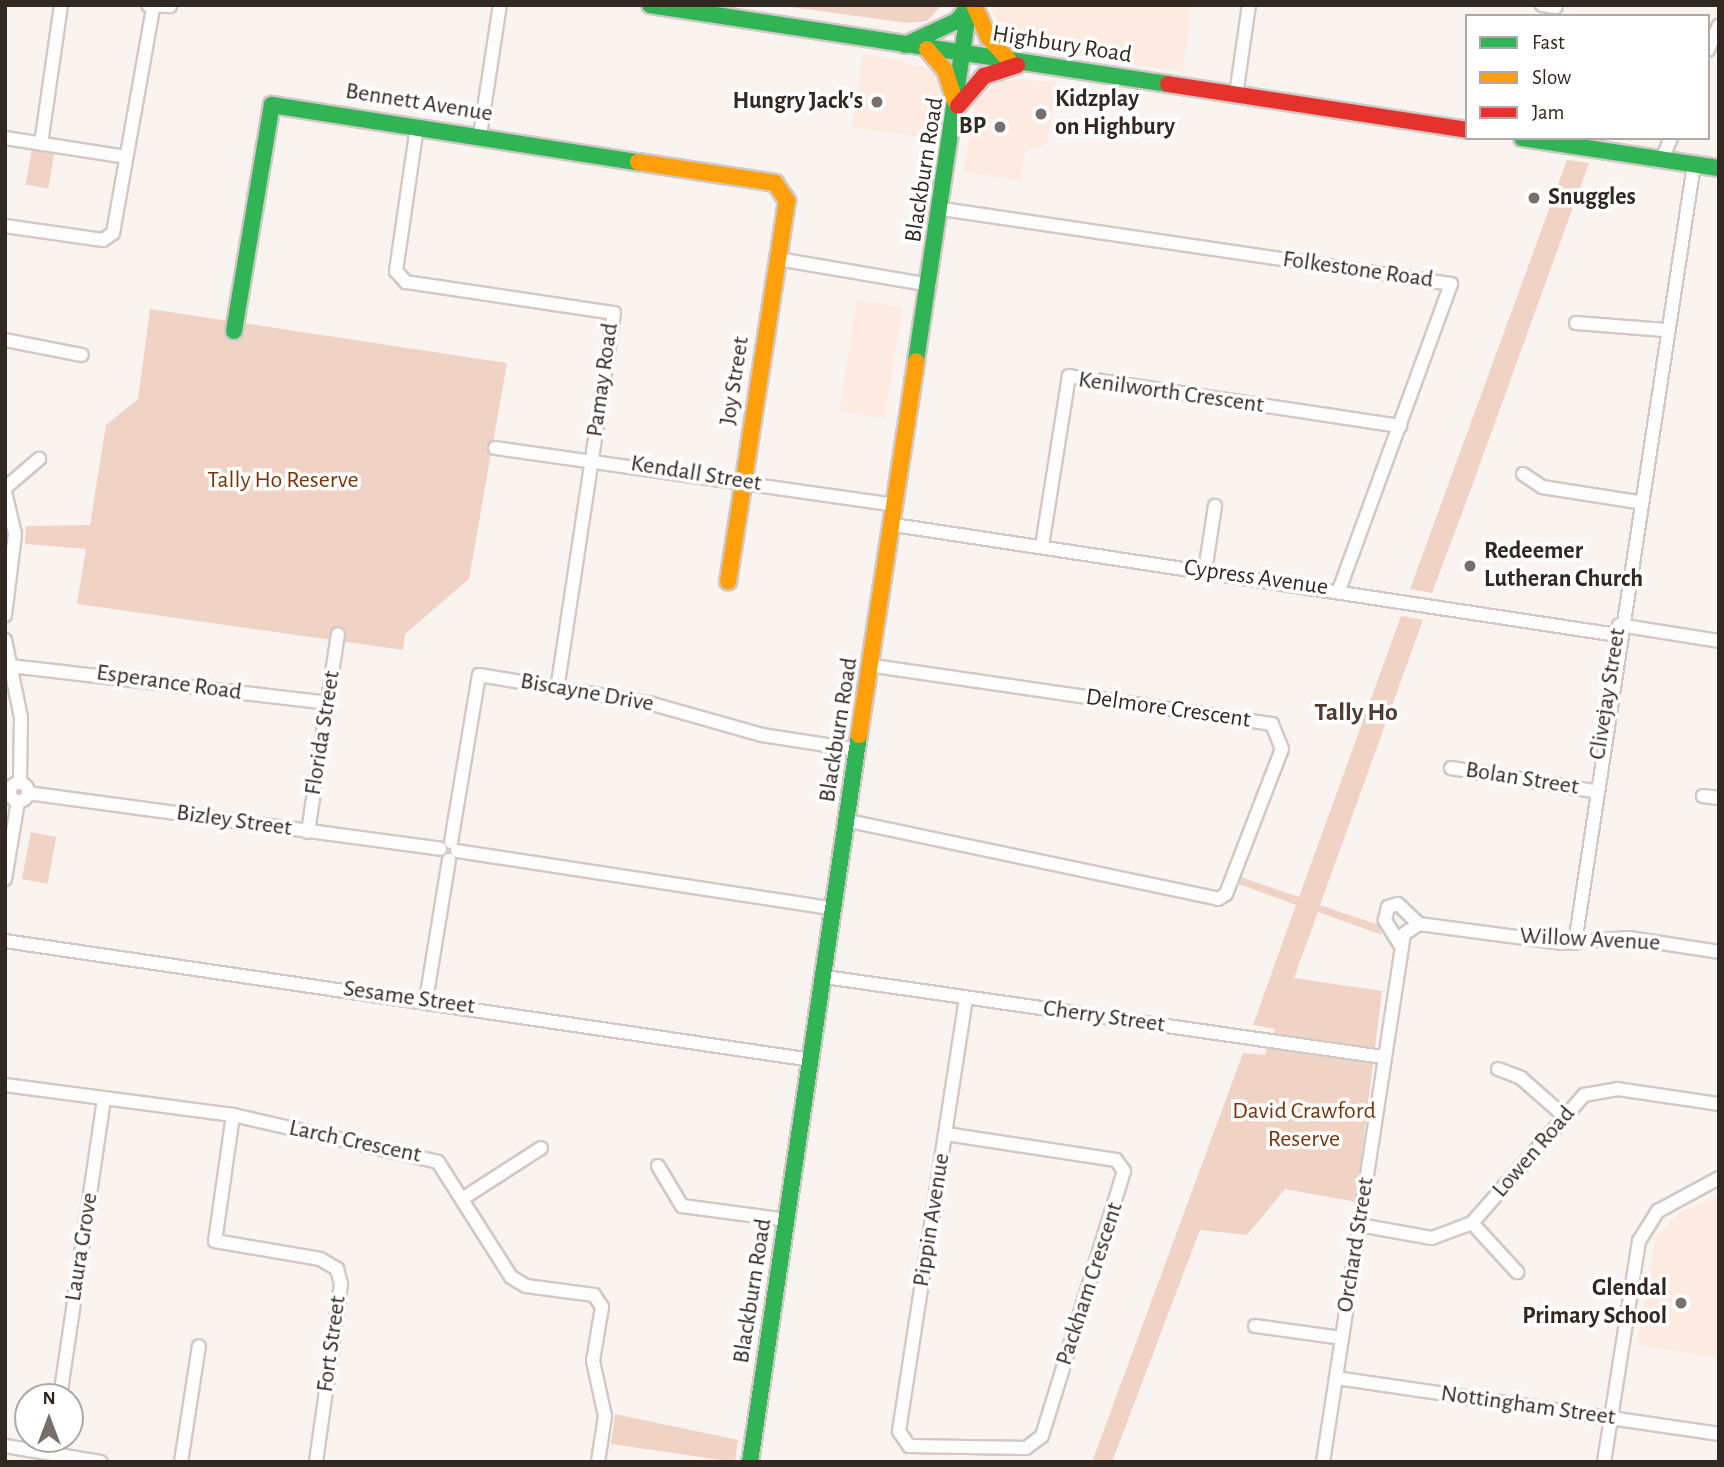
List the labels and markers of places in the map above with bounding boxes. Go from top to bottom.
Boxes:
place label: Kidzplay on Highbury [1055,86,1175,142]
place label: Hungry Jack's [732,88,863,116]
marker: Hungry Jack's [869,94,885,110]
marker: Kidzplay on Highbury [1033,106,1049,122]
place label: BP [959,113,986,141]
marker: BP [992,119,1008,135]
place label: Snuggles [1548,184,1636,212]
marker: Snuggles [1526,190,1542,206]
place label: Redeemer Lutheran Church [1484,538,1643,594]
marker: Redeemer Lutheran Church [1462,558,1478,574]
place label: Glendal Primary School [1522,1275,1667,1331]
marker: Glendal Primary School [1673,1295,1689,1311]

